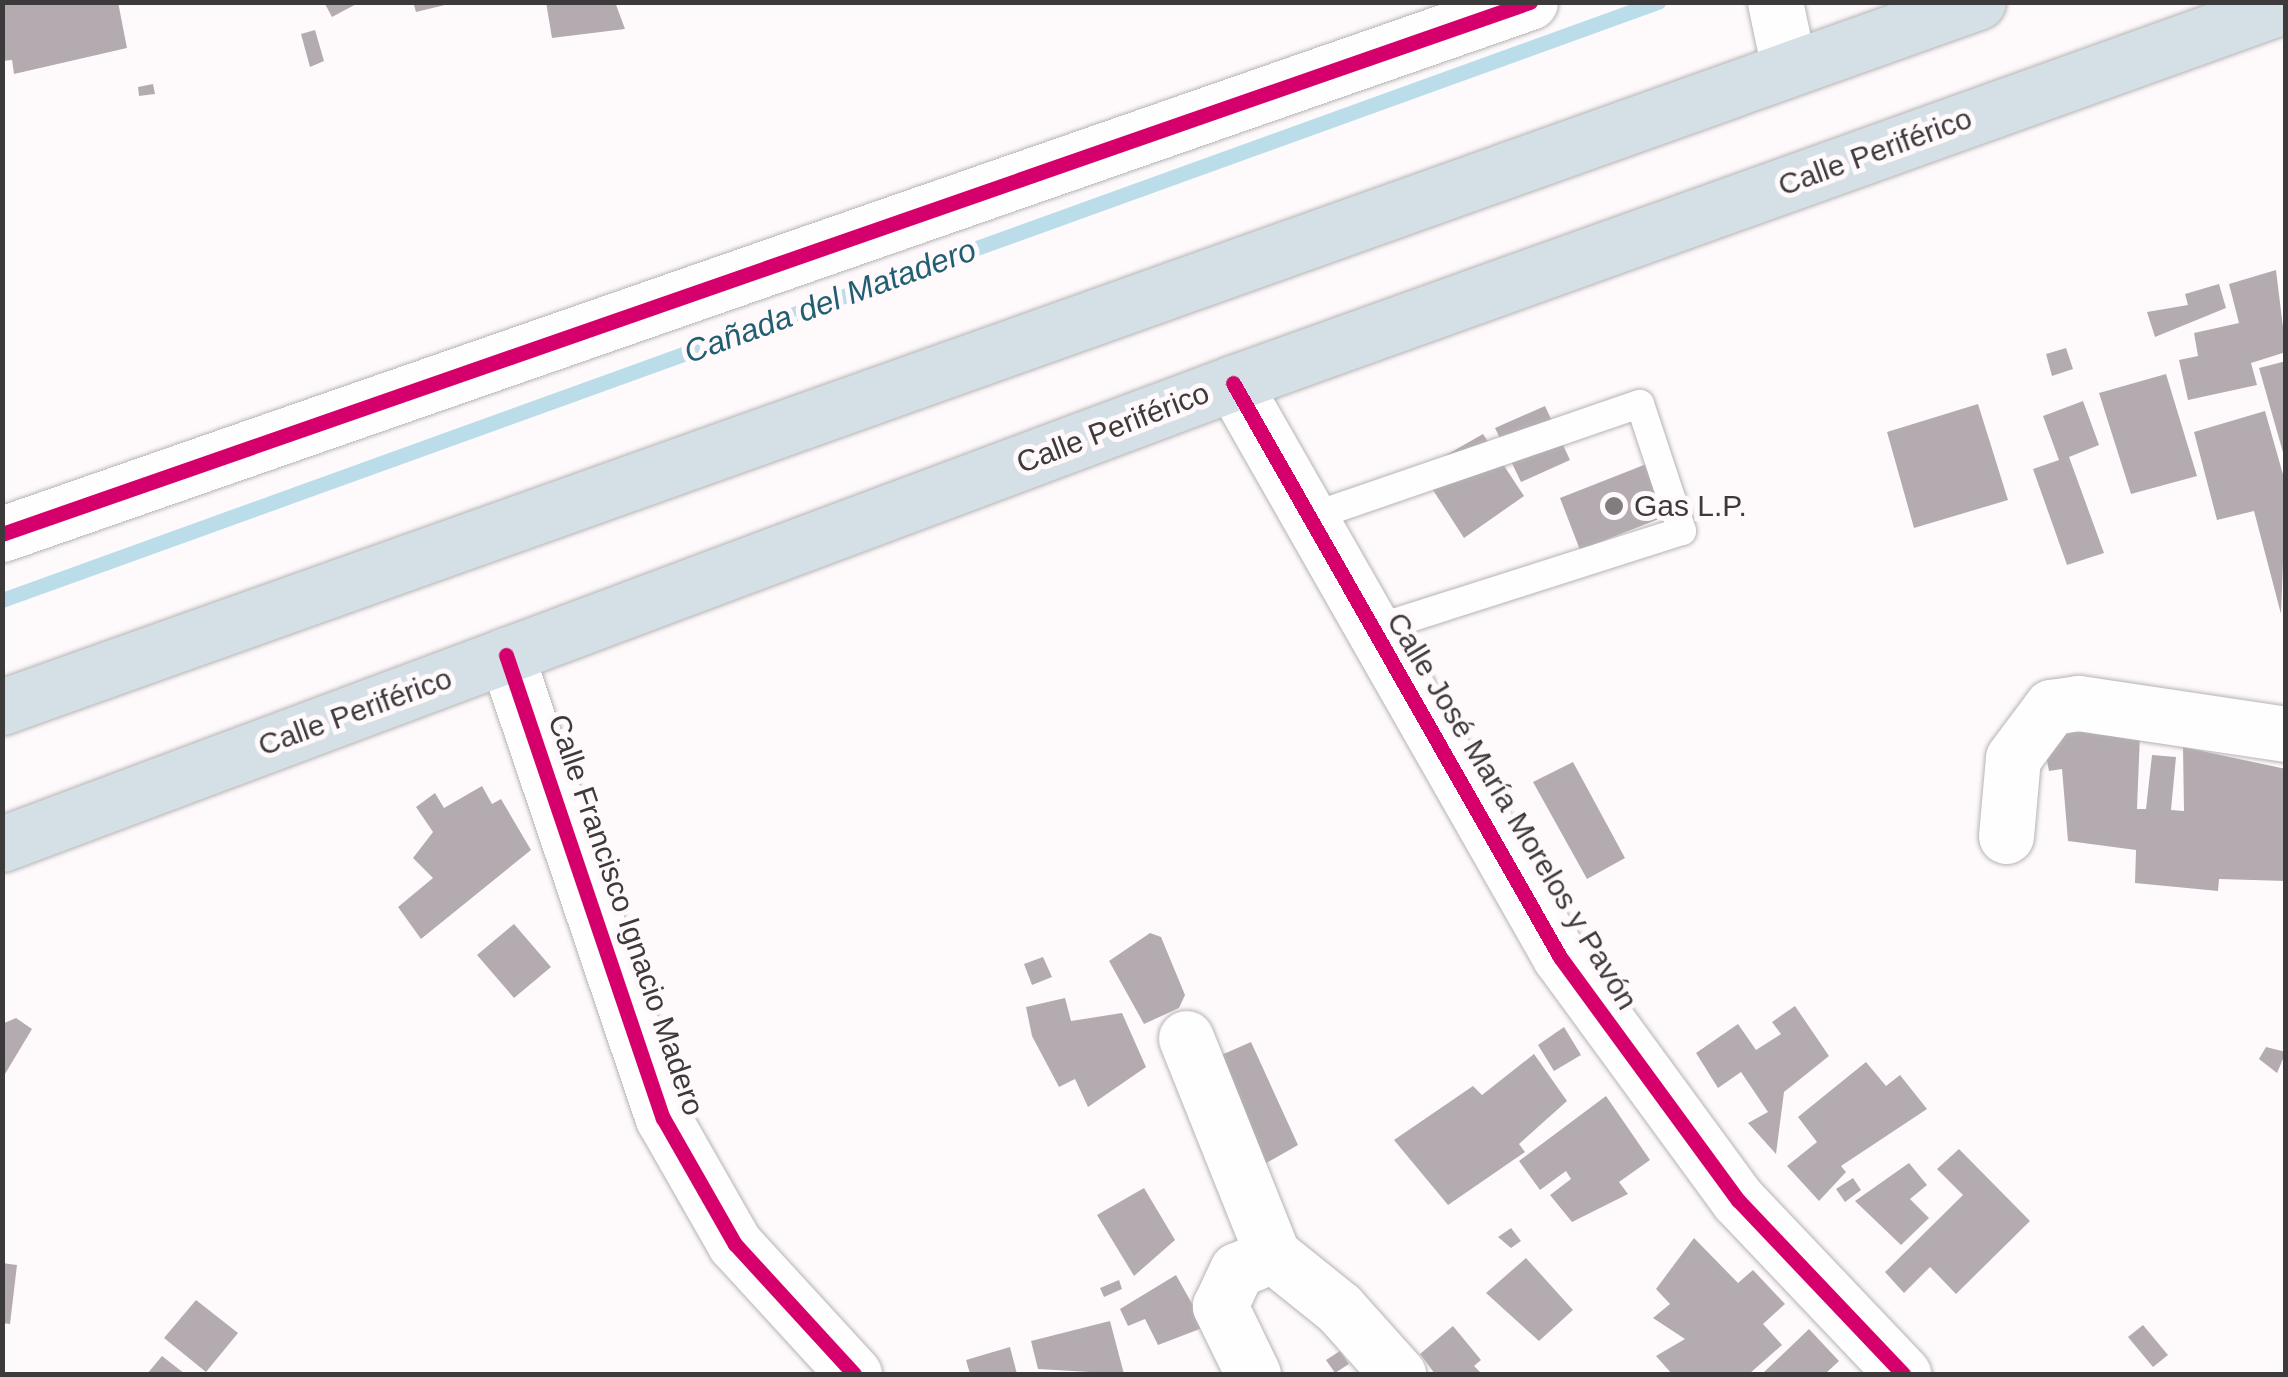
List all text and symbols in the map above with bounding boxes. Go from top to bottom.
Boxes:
street label: Calle Periférico [1773,100,1977,204]
water label: Cañada del Matadero [679,230,981,372]
street label: Calle Periférico [1012,375,1214,481]
place label: Gas L.P. [1634,488,1747,524]
marker: Gas L.P. [1603,495,1625,517]
street label: Calle José María Morelos y Pavón [1379,606,1645,1016]
street label: Calle Periférico [253,660,457,764]
street label: Calle Francisco Ignacio Madero [540,710,712,1120]

